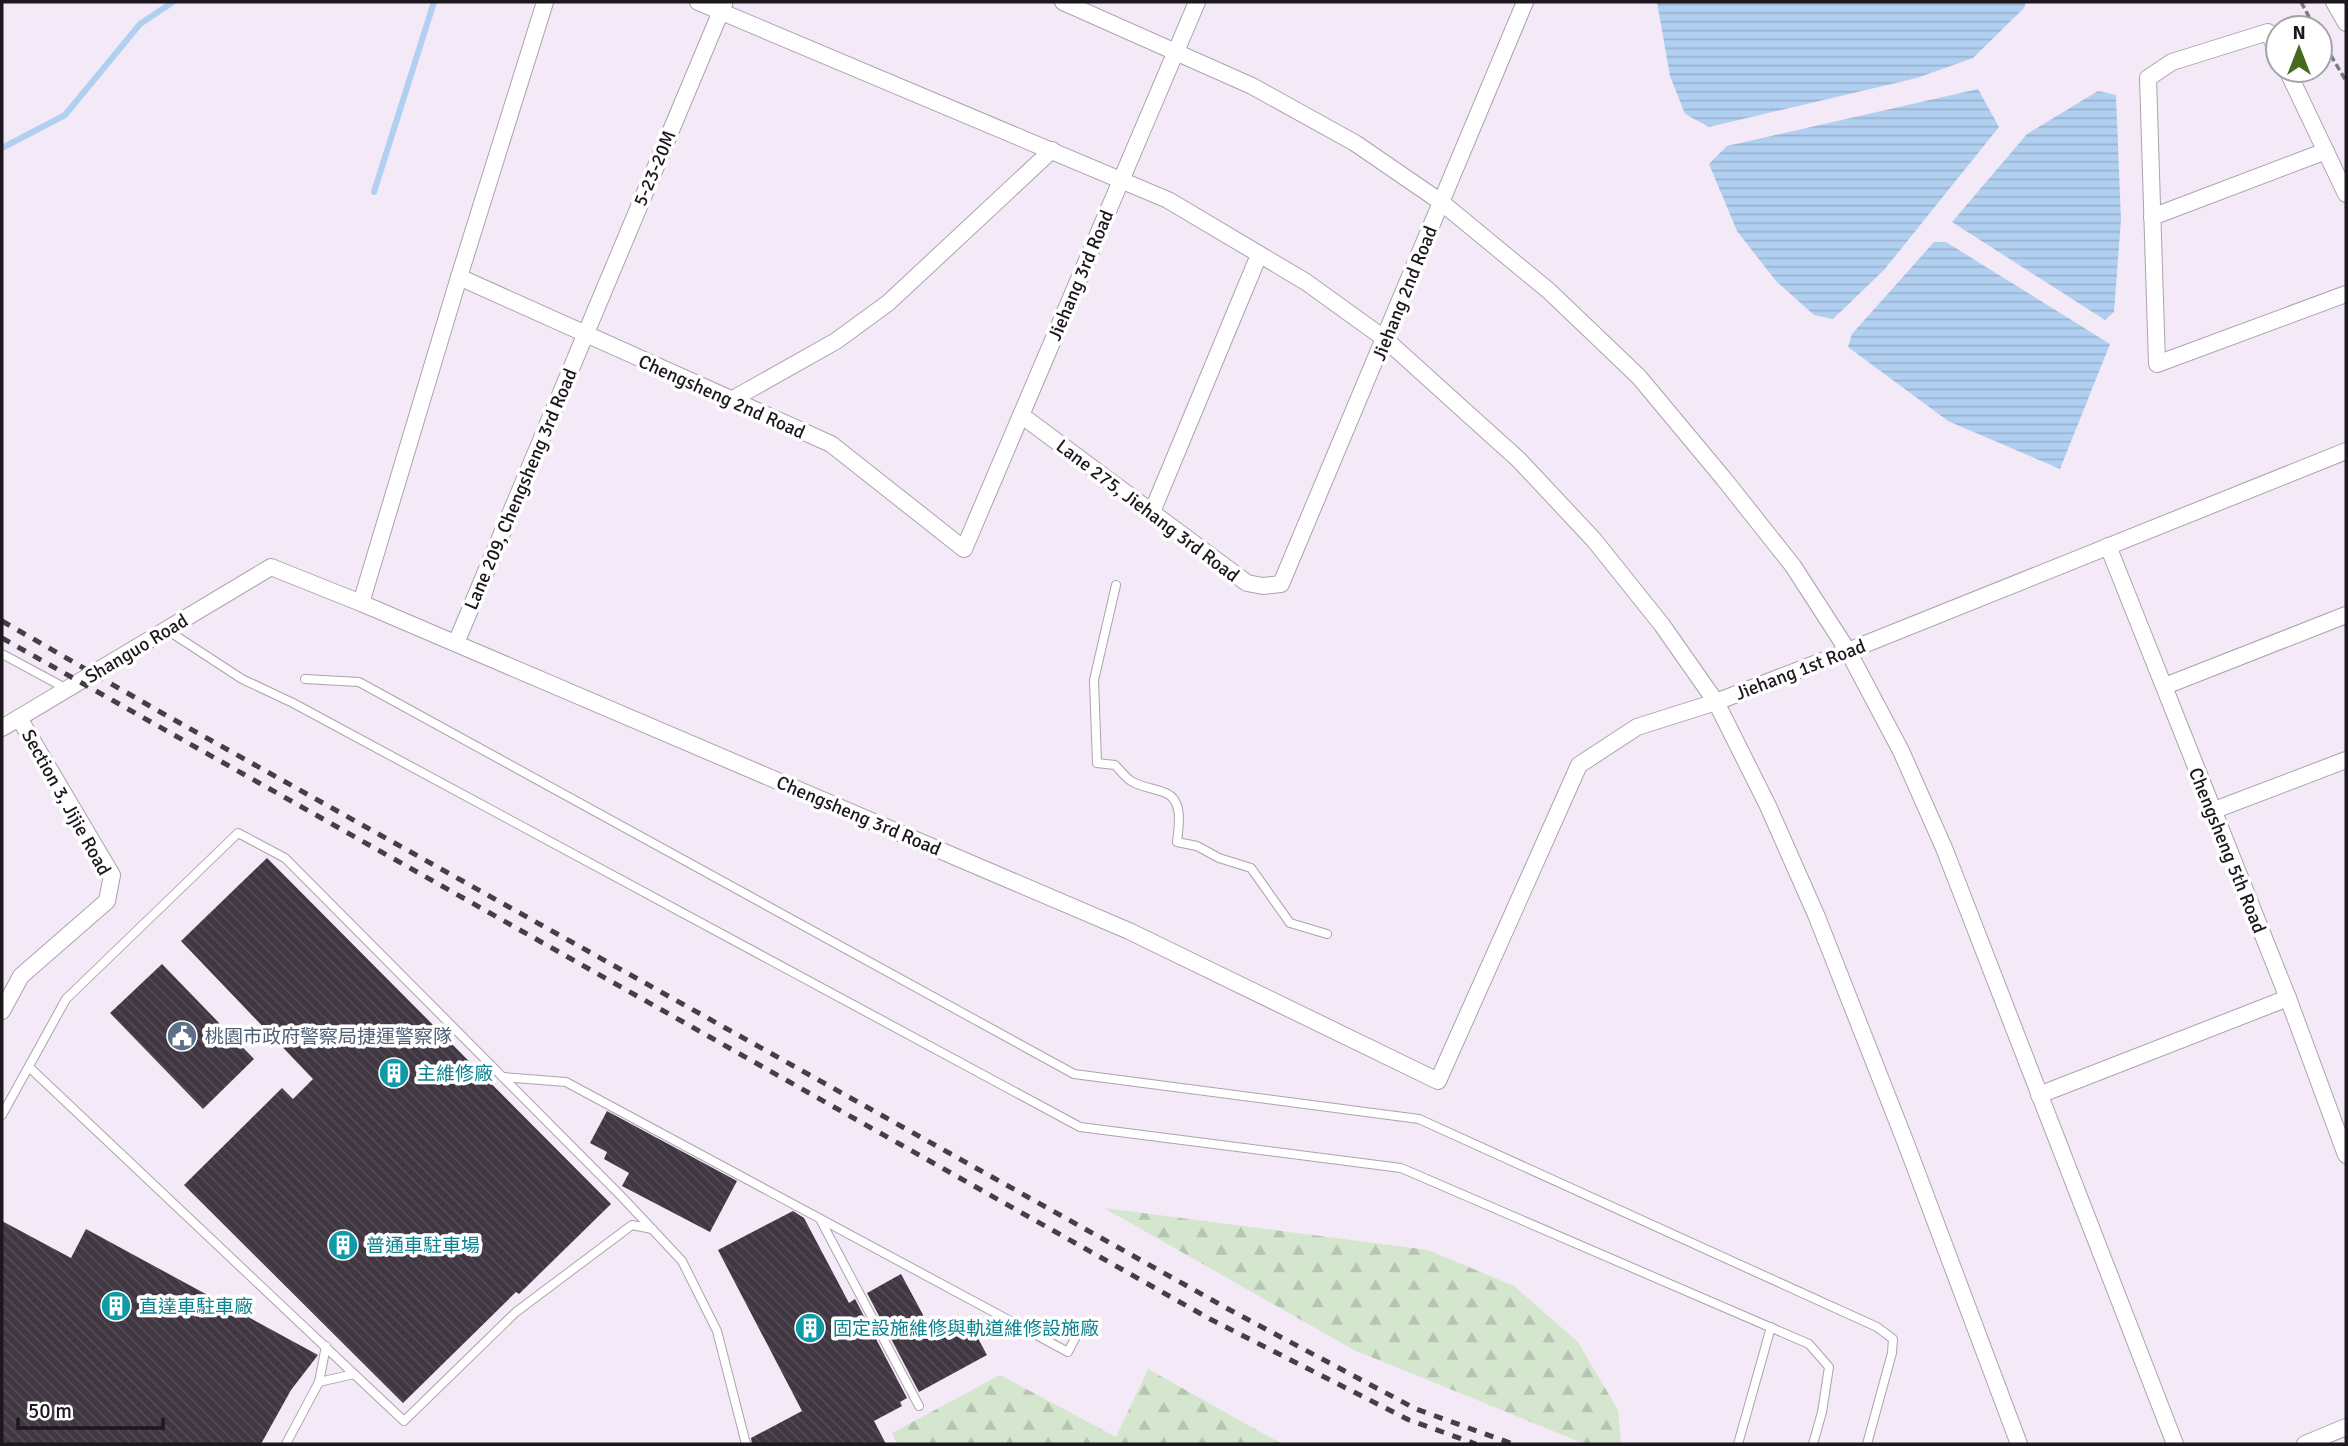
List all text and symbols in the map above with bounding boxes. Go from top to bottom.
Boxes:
north arrow [2264,14,2334,84]
text: N [2292,21,2306,45]
street label: 5-23-20M [628,127,682,210]
street label: Jiehang 3rd Road [1043,206,1119,344]
street label: Jiehang 2nd Road [1367,222,1443,364]
street label: Chengsheng 2nd Road [634,349,809,444]
street label: Lane 209, Chengsheng 3rd Road [459,365,583,614]
street label: Lane 275, Jiehang 3rd Road [1051,434,1244,588]
street label: Shanguo Road [81,609,192,689]
street label: Jiehang 1st Road [1732,634,1869,706]
street label: Section 3, Jijie Road [16,725,116,880]
street label: Chengsheng 5th Road [2183,764,2271,937]
street label: Chengsheng 3rd Road [773,770,945,861]
public building icon: 桃園市政府警察局捷運警察隊 [165,1019,199,1053]
place label: 桃園市政府警察局捷運警察隊 [205,1025,452,1049]
building icon: 主維修廠 [377,1056,411,1090]
place label: 主維修廠 [417,1062,493,1086]
building icon: 普通車駐車場 [326,1228,360,1262]
place label: 普通車駐車場 [366,1234,480,1258]
building icon: 直達車駐車廠 [99,1289,133,1323]
place label: 直達車駐車廠 [139,1295,253,1319]
building icon: 固定設施維修與軌道維修設施廠 [793,1311,827,1345]
place label: 固定設施維修與軌道維修設施廠 [833,1317,1099,1341]
scale bar [18,1386,163,1430]
text: 50 m [28,1398,72,1424]

